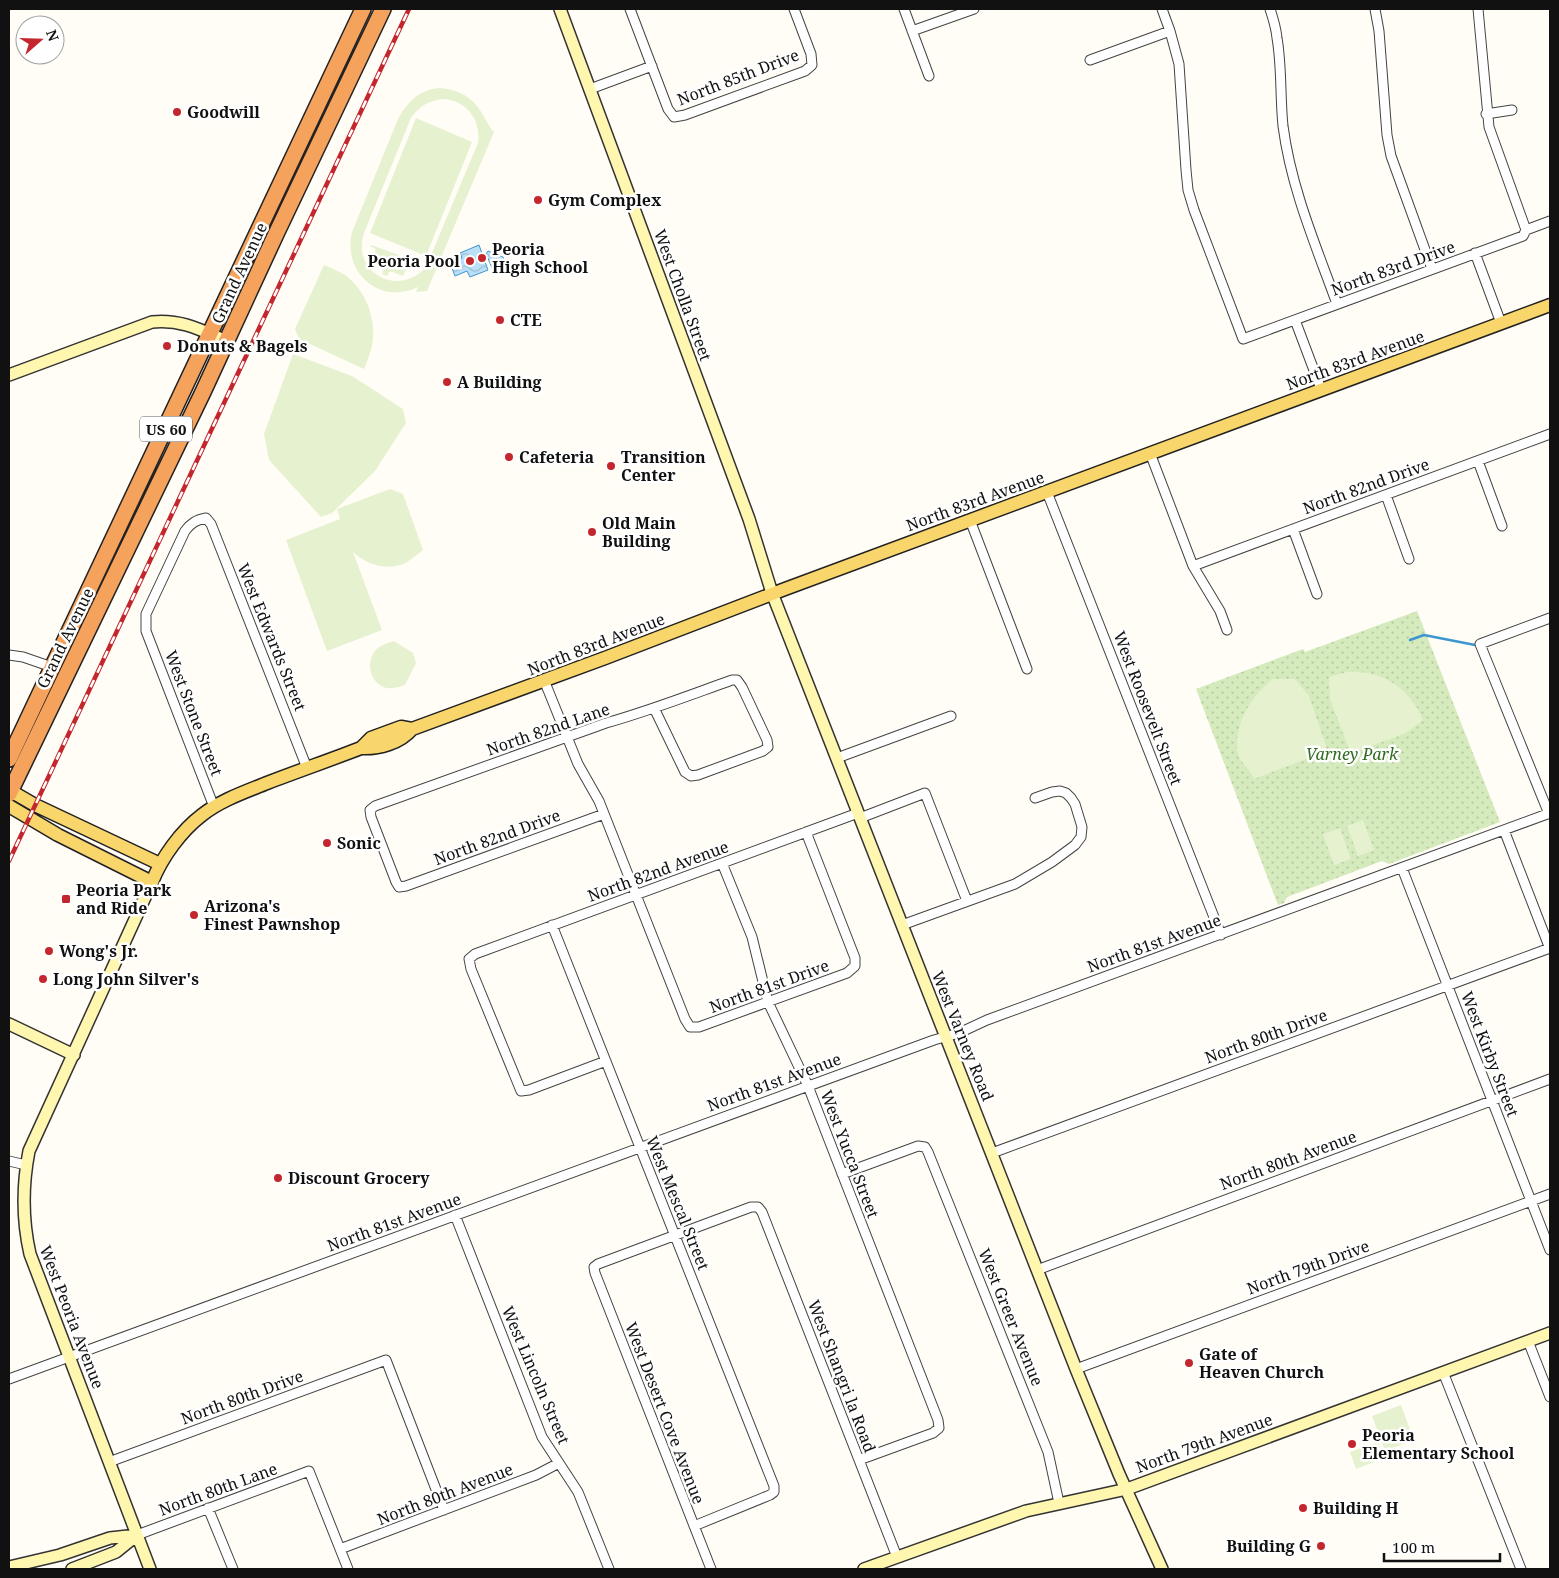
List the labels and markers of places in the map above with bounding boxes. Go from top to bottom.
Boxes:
place label: Goodwill [187,101,260,123]
marker: Goodwill [171,106,183,118]
place label: Gym Complex [548,189,662,211]
marker: Gym Complex [532,194,544,206]
place label: Peoria High School [492,238,589,278]
place label: Peoria Pool [368,250,460,272]
marker: Peoria High School [476,252,488,264]
marker: Peoria Pool [464,255,476,267]
place label: CTE [510,309,542,331]
marker: CTE [494,314,506,326]
place label: Donuts & Bagels [177,335,308,357]
marker: Donuts & Bagels [161,340,173,352]
place label: A Building [457,371,542,393]
marker: A Building [441,376,453,388]
place label: Cafeteria [519,446,595,468]
place label: Transition Center [621,446,706,486]
marker: Cafeteria [503,451,515,463]
marker: Transition Center [605,460,617,472]
place label: Old Main Building [602,512,676,552]
marker: Old Main Building [586,526,598,538]
place label: Sonic [337,832,381,854]
marker: Sonic [321,837,333,849]
place label: Peoria Park and Ride [76,879,172,919]
marker: Peoria Park and Ride [60,893,72,905]
place label: Arizona's Finest Pawnshop [204,895,340,935]
marker: Arizona's Finest Pawnshop [188,909,200,921]
place label: Wong's Jr. [59,940,138,962]
marker: Wong's Jr. [43,945,55,957]
place label: Long John Silver's [53,968,199,990]
marker: Long John Silver's [37,973,49,985]
place label: Discount Grocery [288,1167,430,1189]
marker: Discount Grocery [272,1172,284,1184]
place label: Gate of Heaven Church [1199,1343,1324,1383]
marker: Gate of Heaven Church [1183,1357,1195,1369]
place label: Peoria Elementary School [1362,1424,1515,1464]
marker: Peoria Elementary School [1346,1438,1358,1450]
place label: Building H [1313,1497,1399,1519]
marker: Building H [1297,1502,1309,1514]
place label: Building G [1226,1535,1311,1557]
marker: Building G [1315,1540,1327,1552]

